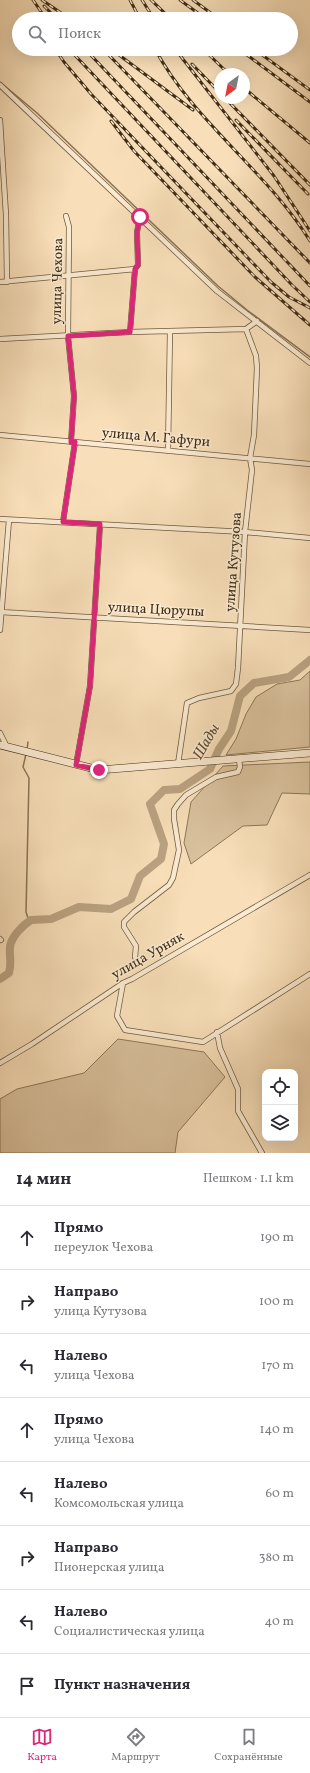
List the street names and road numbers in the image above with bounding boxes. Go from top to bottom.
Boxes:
street label: улица Чехова [48,237,68,325]
street label: улица М. Гафури [101,424,211,452]
street label: улица Кутузова [221,511,247,613]
street label: улица Цюрупы [107,598,205,622]
street label: улица Урняк [108,927,188,985]

